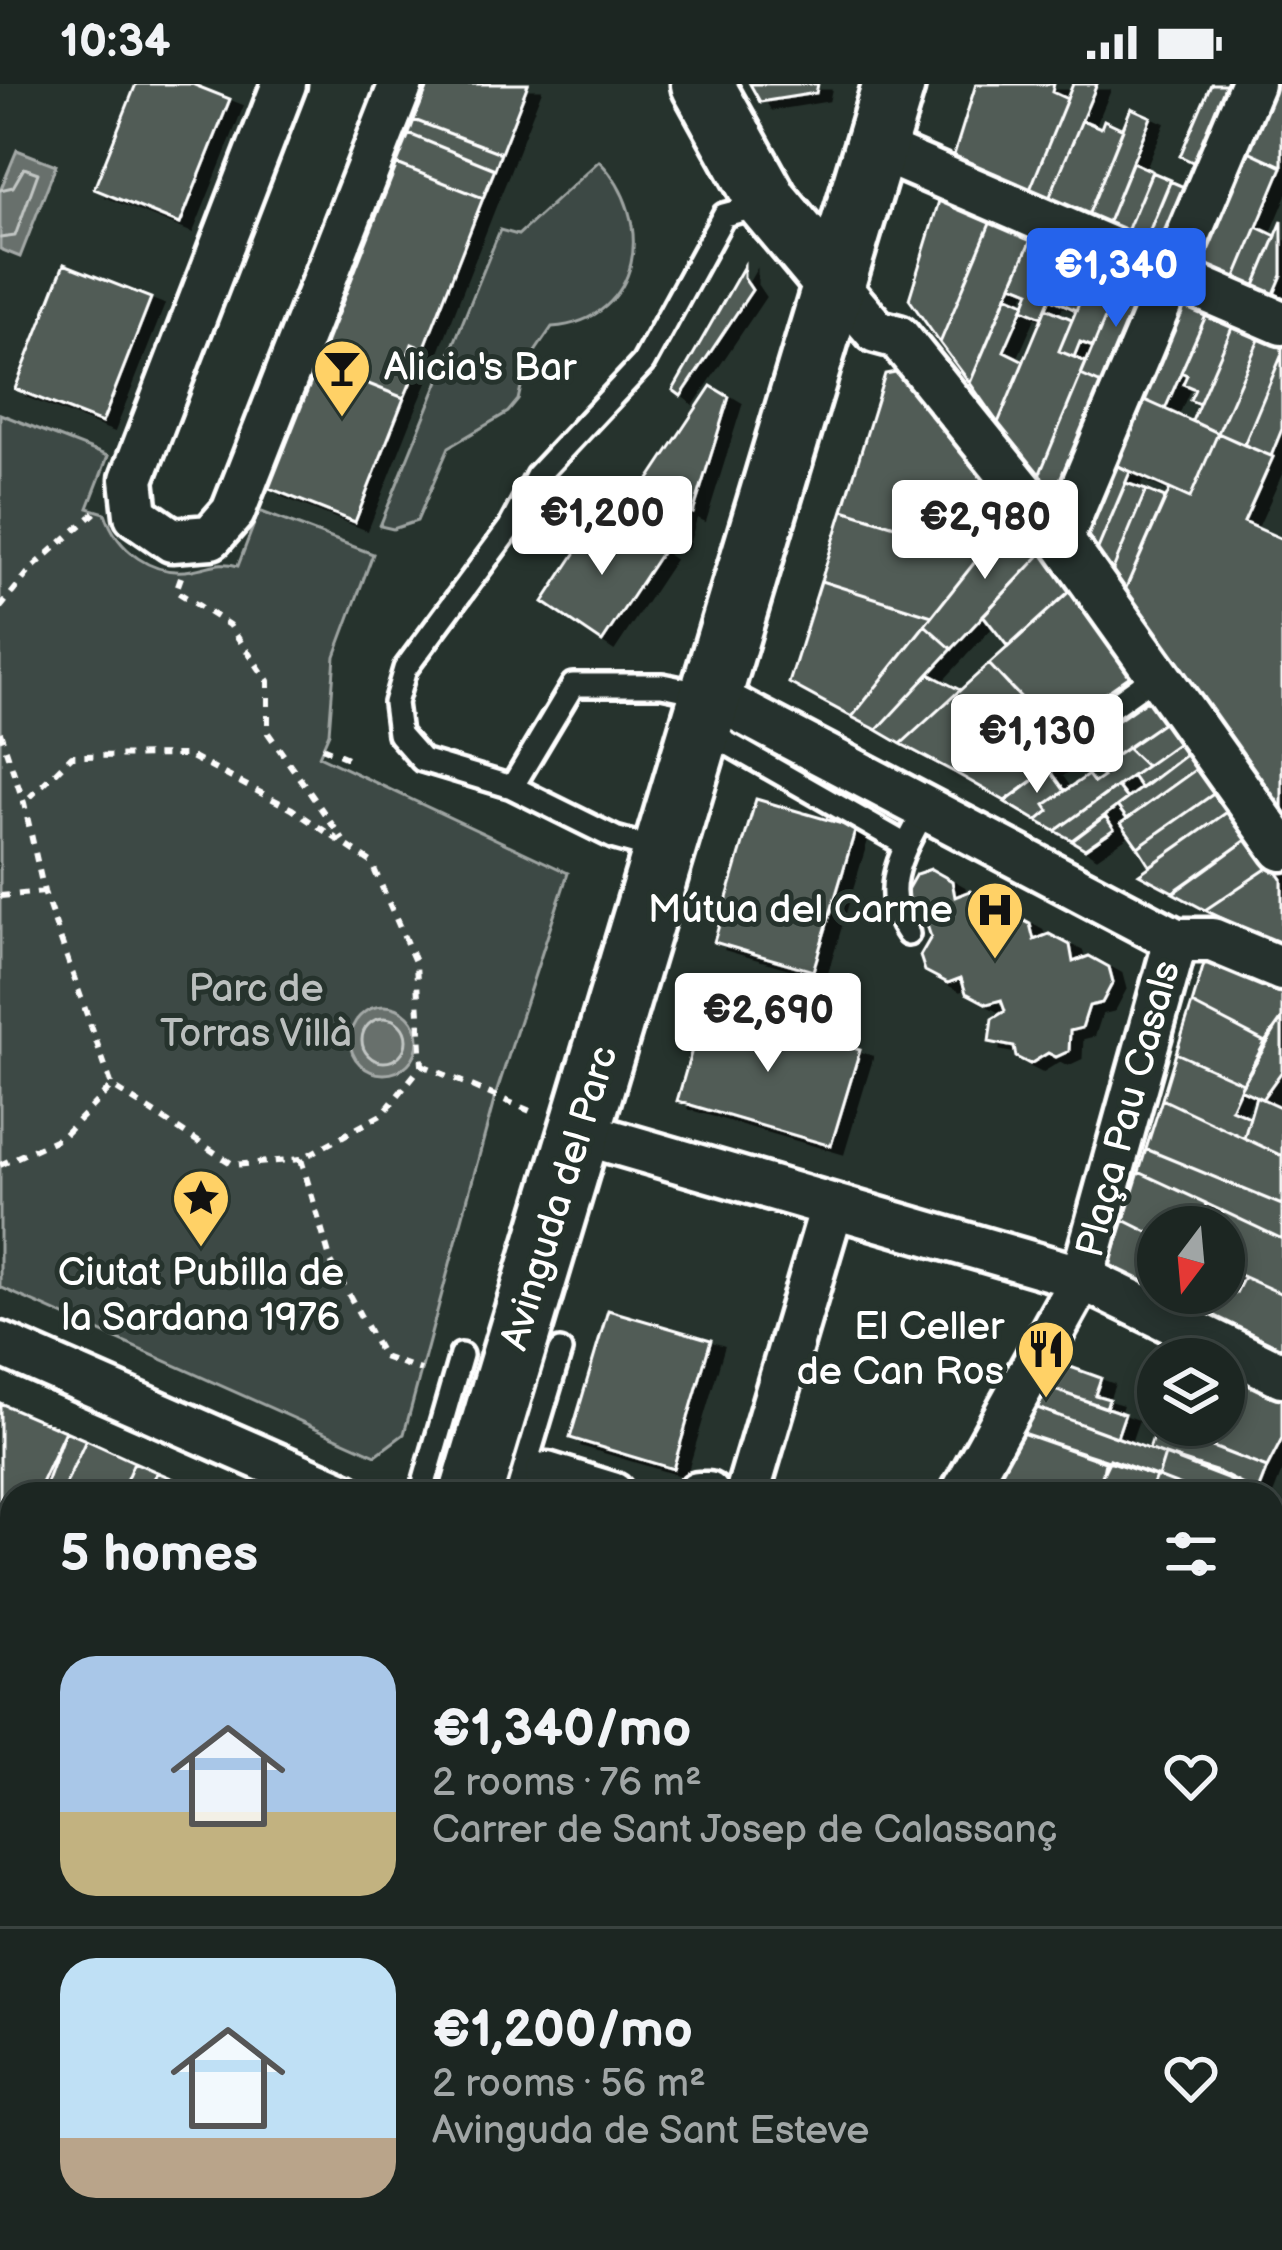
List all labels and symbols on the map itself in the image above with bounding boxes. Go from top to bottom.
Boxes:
pin: €1,340 [1018,228,1214,330]
bar icon: Alicia's Bar [311,337,373,419]
place label: Alicia's Bar [384,345,577,392]
pin: €1,200 [504,476,700,578]
pin: €2,980 [887,480,1083,582]
pin: €1,130 [939,694,1135,796]
hospital icon: Mútua del Carme [964,879,1026,961]
place label: Mútua del Carme [648,887,953,934]
street label: Plaça Pau Casals [1067,956,1191,1262]
park label: Parc de Torras Villà [160,966,352,1058]
pin: €2,690 [670,973,866,1075]
street label: Avinguda del Parc [491,1040,629,1356]
place icon: Ciutat Pubilla de la Sardana 1976 [170,1167,232,1249]
north arrow [1137,1206,1245,1314]
place label: Ciutat Pubilla de la Sardana 1976 [58,1250,344,1342]
place label: El Celler de Can Ros [796,1304,1005,1396]
restaurant icon: El Celler de Can Ros [1015,1318,1077,1400]

